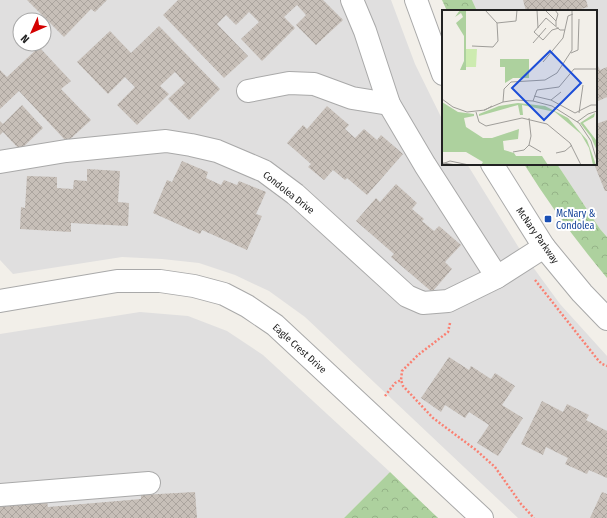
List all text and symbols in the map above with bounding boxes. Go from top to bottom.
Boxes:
inset map [442,10,597,165]
north arrow [12,12,52,52]
text: N [18,32,32,46]
street label: Condolea Drive [260,169,317,217]
street label: McNary Parkway [513,205,561,267]
place label: McNary & Condolea [556,208,596,232]
marker: McNary & Condolea [543,214,553,224]
street label: Eagle Crest Drive [270,322,329,376]

